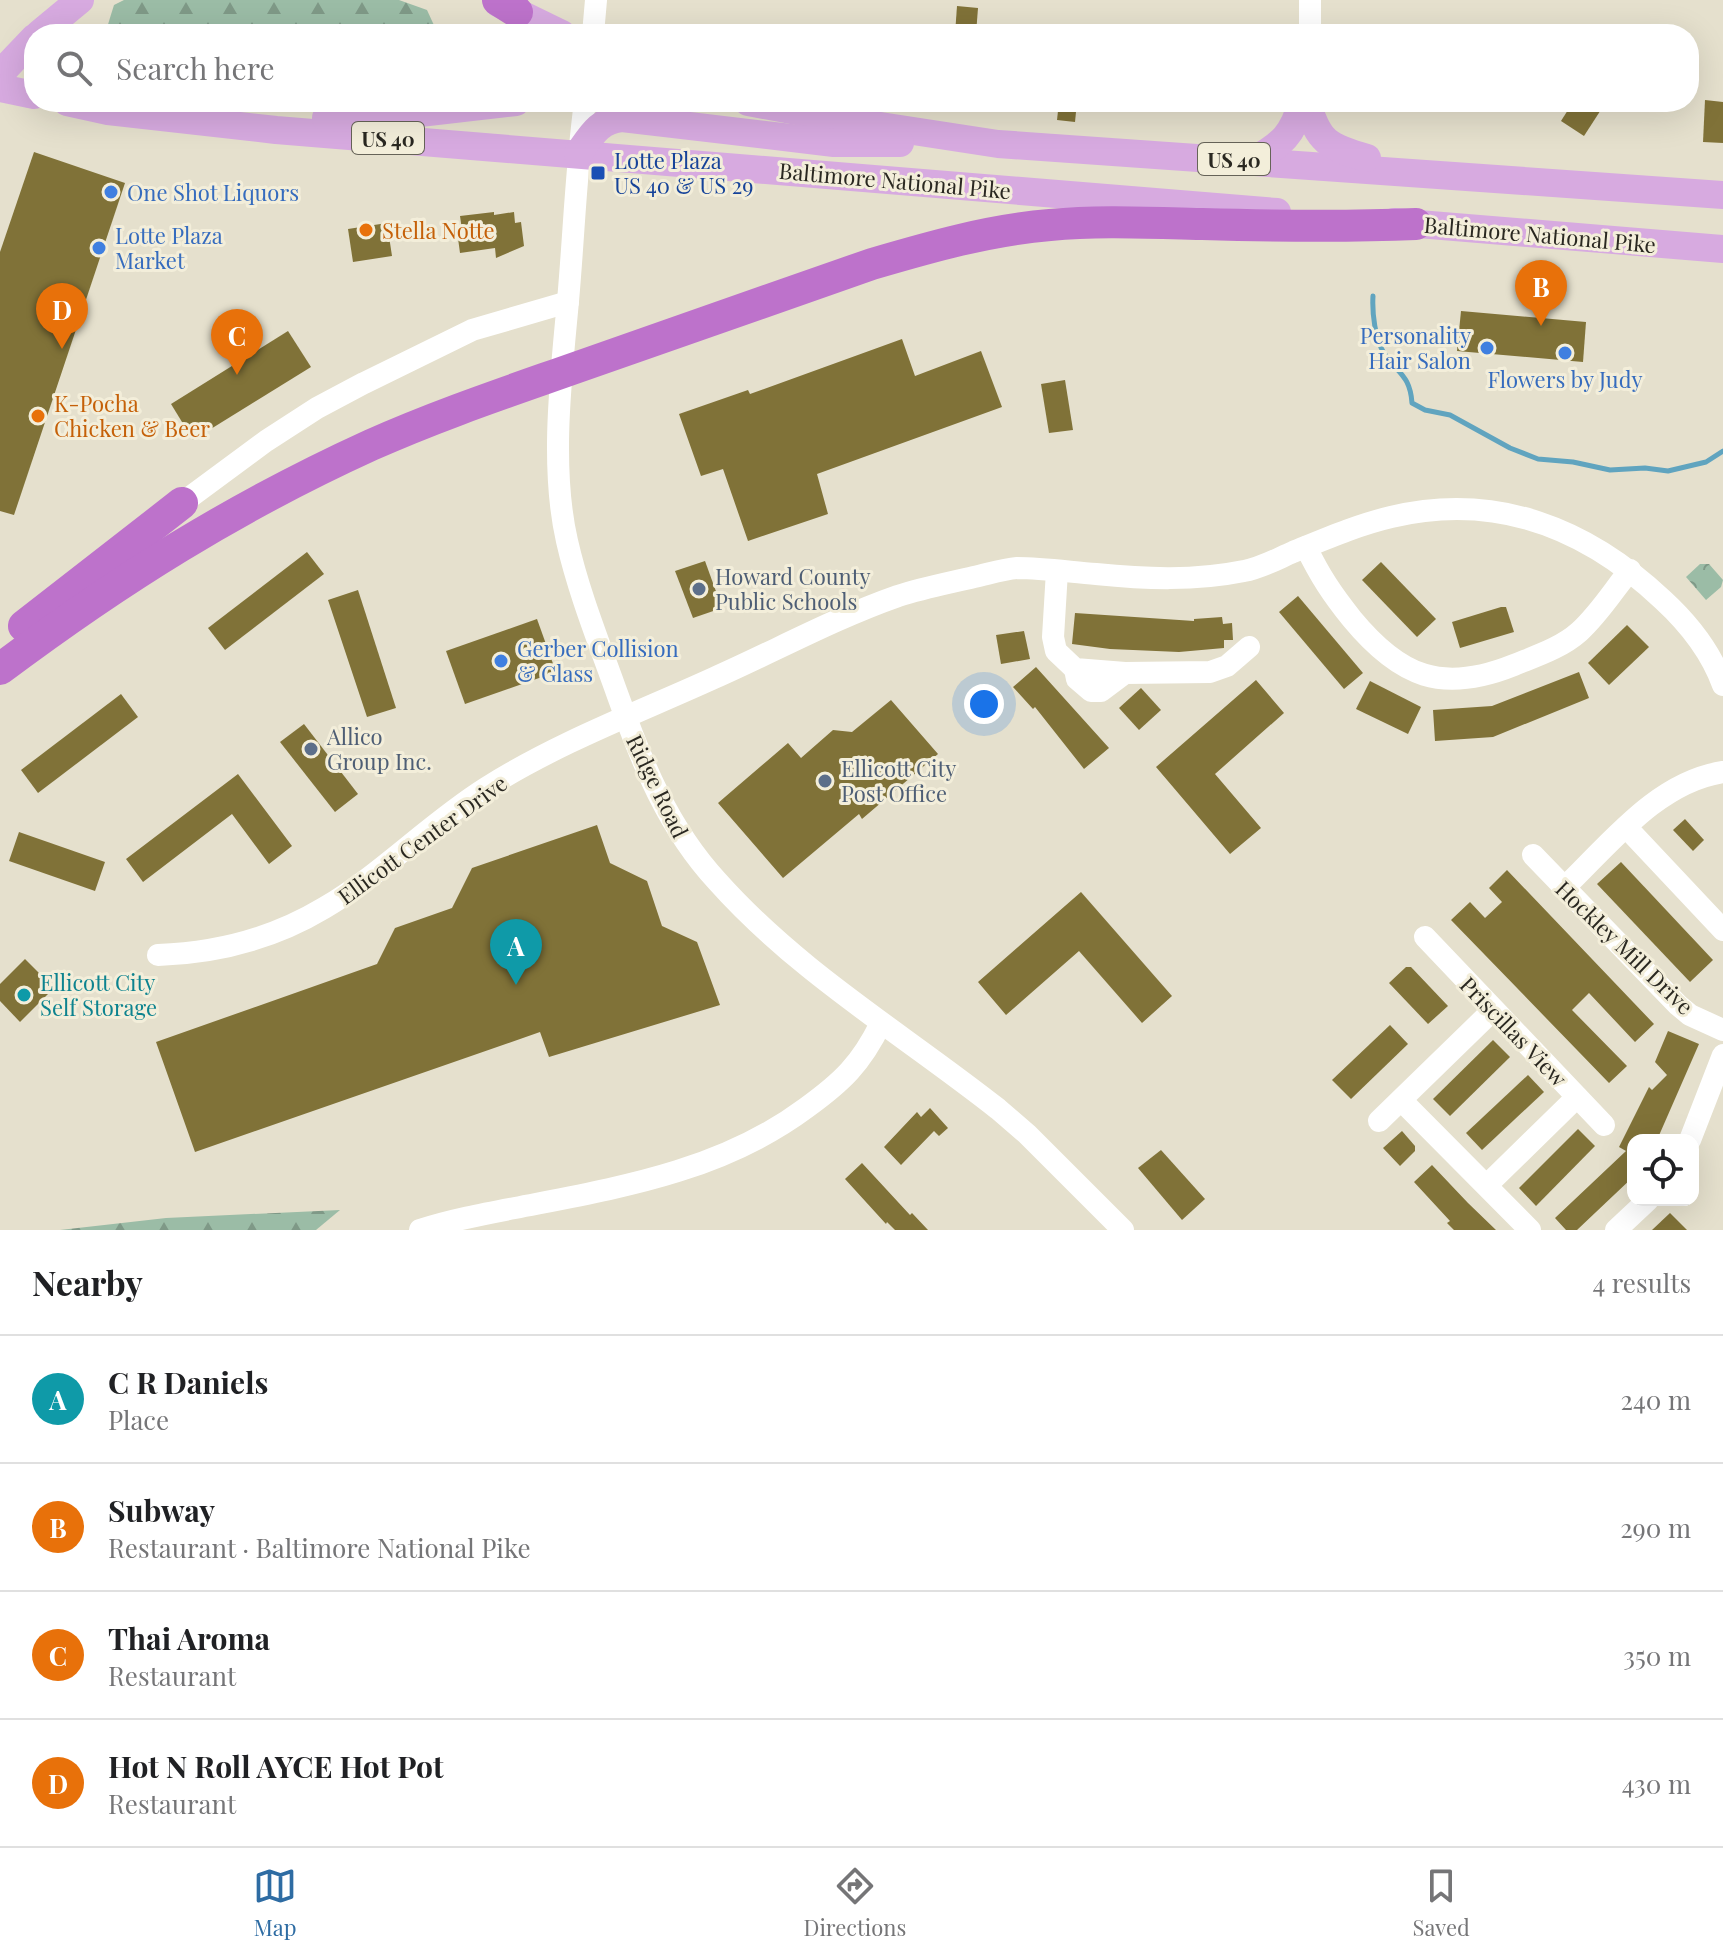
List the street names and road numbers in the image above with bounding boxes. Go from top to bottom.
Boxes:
road number: US 40 [352,122,424,154]
road number: US 40 [1198,143,1270,175]
street label: Baltimore National Pike [778,155,1012,205]
street label: Baltimore National Pike [1423,209,1657,259]
street label: Ridge Road [620,729,696,843]
street label: Ellicott Center Drive [331,768,513,910]
street label: Hockley Mill Drive [1550,873,1700,1021]
street label: Priscillas View [1454,970,1574,1092]

